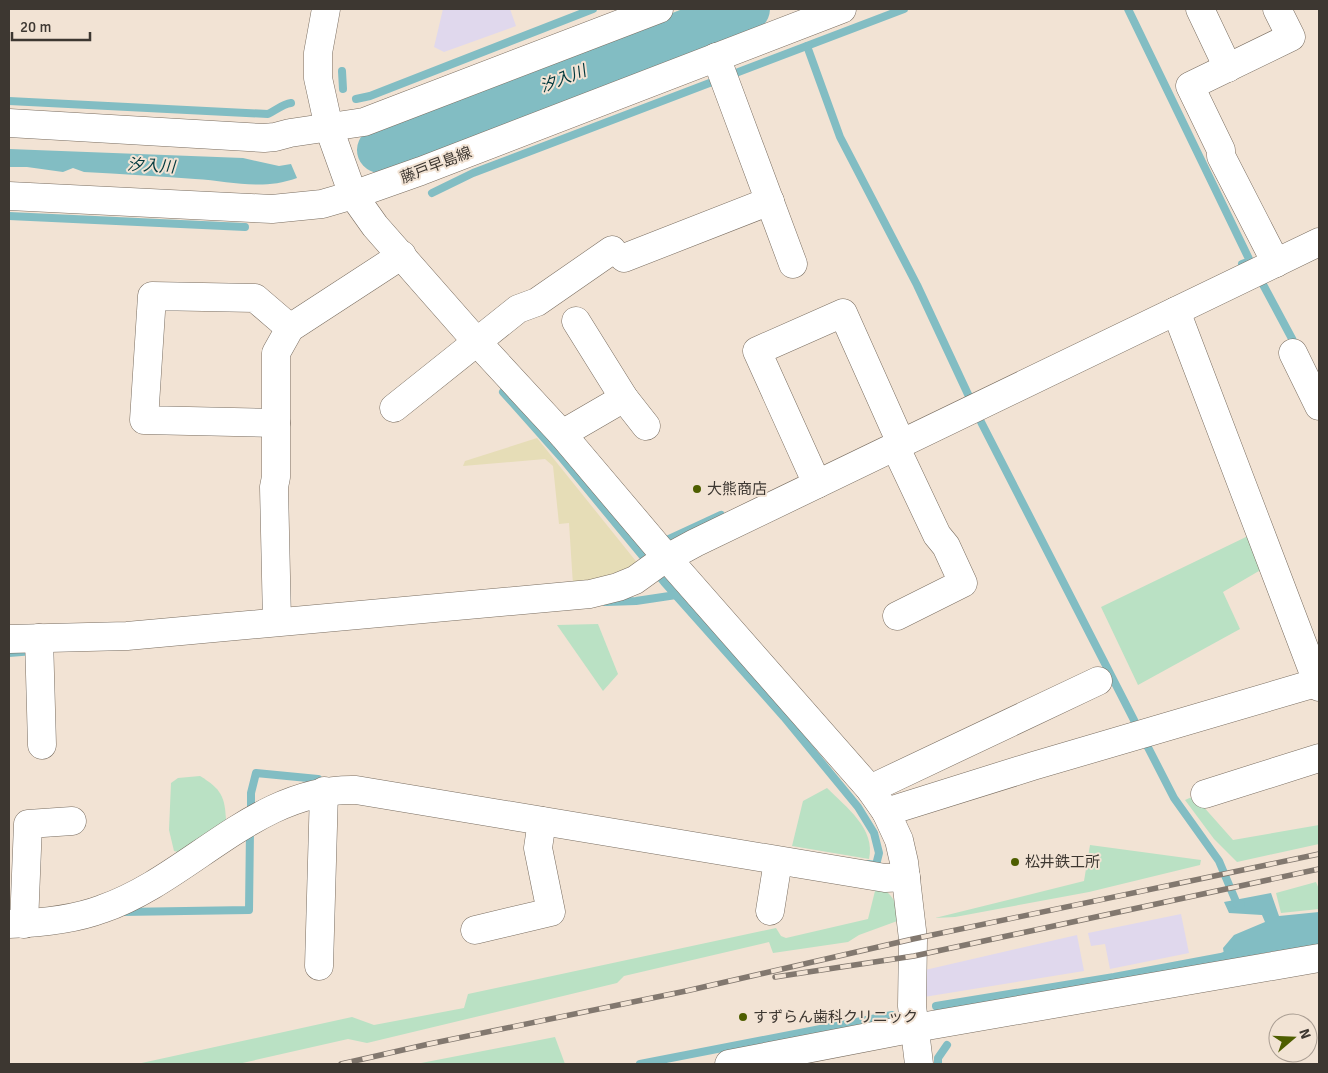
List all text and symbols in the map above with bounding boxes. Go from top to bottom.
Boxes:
scale bar [12,10,90,42]
text: 20 m [20,18,51,36]
water label: 汐入川 [537,60,591,97]
street label: 藤戸早島線 [398,143,474,187]
water label: 汐入川 [127,155,177,177]
place label: 大熊商店 [707,480,767,498]
marker: 大熊商店 [691,483,703,495]
place label: 松井鉄工所 [1025,853,1100,871]
marker: 松井鉄工所 [1009,856,1021,868]
place label: すずらん歯科クリニック [753,1008,918,1026]
marker: すずらん歯科クリニック [737,1011,749,1023]
north arrow [1268,1013,1318,1063]
text: N [1295,1027,1314,1041]

